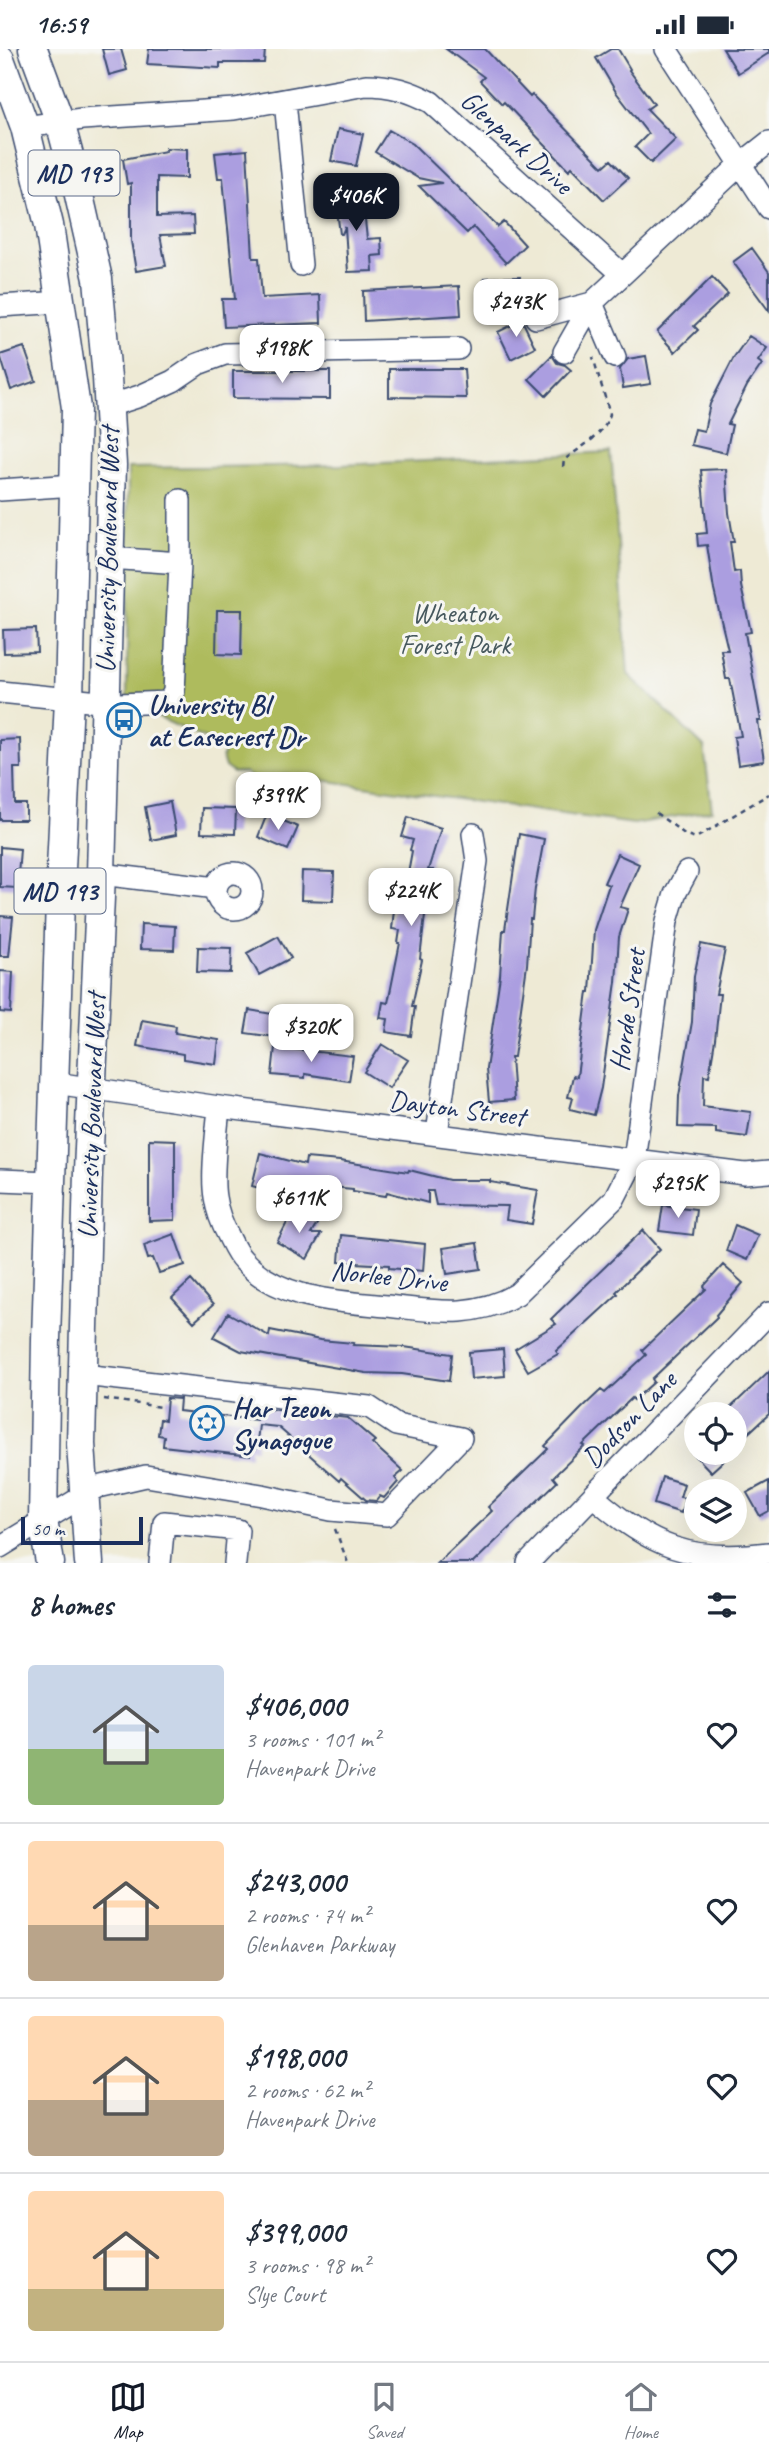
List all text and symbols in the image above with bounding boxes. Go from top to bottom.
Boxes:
text: 16:59 [35,8,87,41]
street label: Glenpark Drive [454,82,582,203]
road number: MD 193 [28,151,119,195]
pin: $406K [307,173,405,233]
text: $406K [329,181,383,210]
pin: $243K [467,279,565,339]
text: $243K [489,287,543,316]
pin: $198K [233,325,331,385]
text: $198K [256,333,308,362]
street label: University Boulevard West [87,423,127,673]
park label: Wheaton Forest Park [400,595,512,662]
place label: University Bl at Easecrest Dr [148,687,308,754]
bus stop icon: University Bl at Easecrest Dr [105,701,143,739]
pin: $399K [229,773,327,832]
text: $399K [252,780,304,809]
road number: MD 193 [14,869,106,913]
pin: $224K [362,869,460,928]
text: $224K [384,876,438,905]
street label: Horde Street [601,944,653,1073]
street label: University Boulevard West [69,989,113,1240]
pin: $320K [262,1005,360,1064]
text: $320K [284,1012,338,1041]
street label: Dayton Street [387,1082,531,1134]
pin: $295K [629,1161,727,1220]
text: $295K [652,1168,704,1197]
pin: $611K [250,1175,348,1235]
text: $611K [272,1183,326,1212]
street label: Norlee Drive [329,1253,451,1300]
street label: Dodson Lane [574,1362,685,1475]
place label: Har Tzeon Synagogue [232,1390,333,1457]
map controls [684,1402,747,1542]
button: locate [684,1402,747,1465]
synagogue icon: Har Tzeon Synagogue [188,1404,226,1442]
button: layers [684,1479,747,1542]
scale bar [21,1514,144,1546]
text: 50 m [32,1517,64,1541]
text: 8 homes [28,1586,113,1624]
icon: filters [703,1586,741,1624]
text: $406,000 [245,1687,346,1725]
icon: home [84,1693,168,1777]
icon: heart [703,1716,741,1754]
text: 3 rooms · 101 m² [245,1725,380,1754]
text: Havenpark Drive [245,1754,375,1783]
text: $243,000 [245,1863,345,1901]
icon: home [84,1869,168,1953]
icon: heart [703,1892,741,1930]
text: 2 rooms · 74 m² [245,1901,369,1930]
text: Glenhaven Parkway [245,1930,394,1959]
text: $198,000 [245,2038,345,2076]
icon: home [84,2044,168,2128]
icon: heart [703,2067,741,2105]
text: 2 rooms · 62 m² [245,2076,369,2105]
text: Havenpark Drive [245,2105,375,2134]
text: $399,000 [245,2213,345,2251]
icon: home [84,2219,168,2303]
icon: heart [703,2242,741,2280]
text: 3 rooms · 98 m² [245,2251,369,2280]
text: Slye Court [245,2280,325,2309]
tab: Map [109,2378,147,2444]
tab: Saved [365,2378,403,2444]
tab: Home [622,2378,660,2444]

